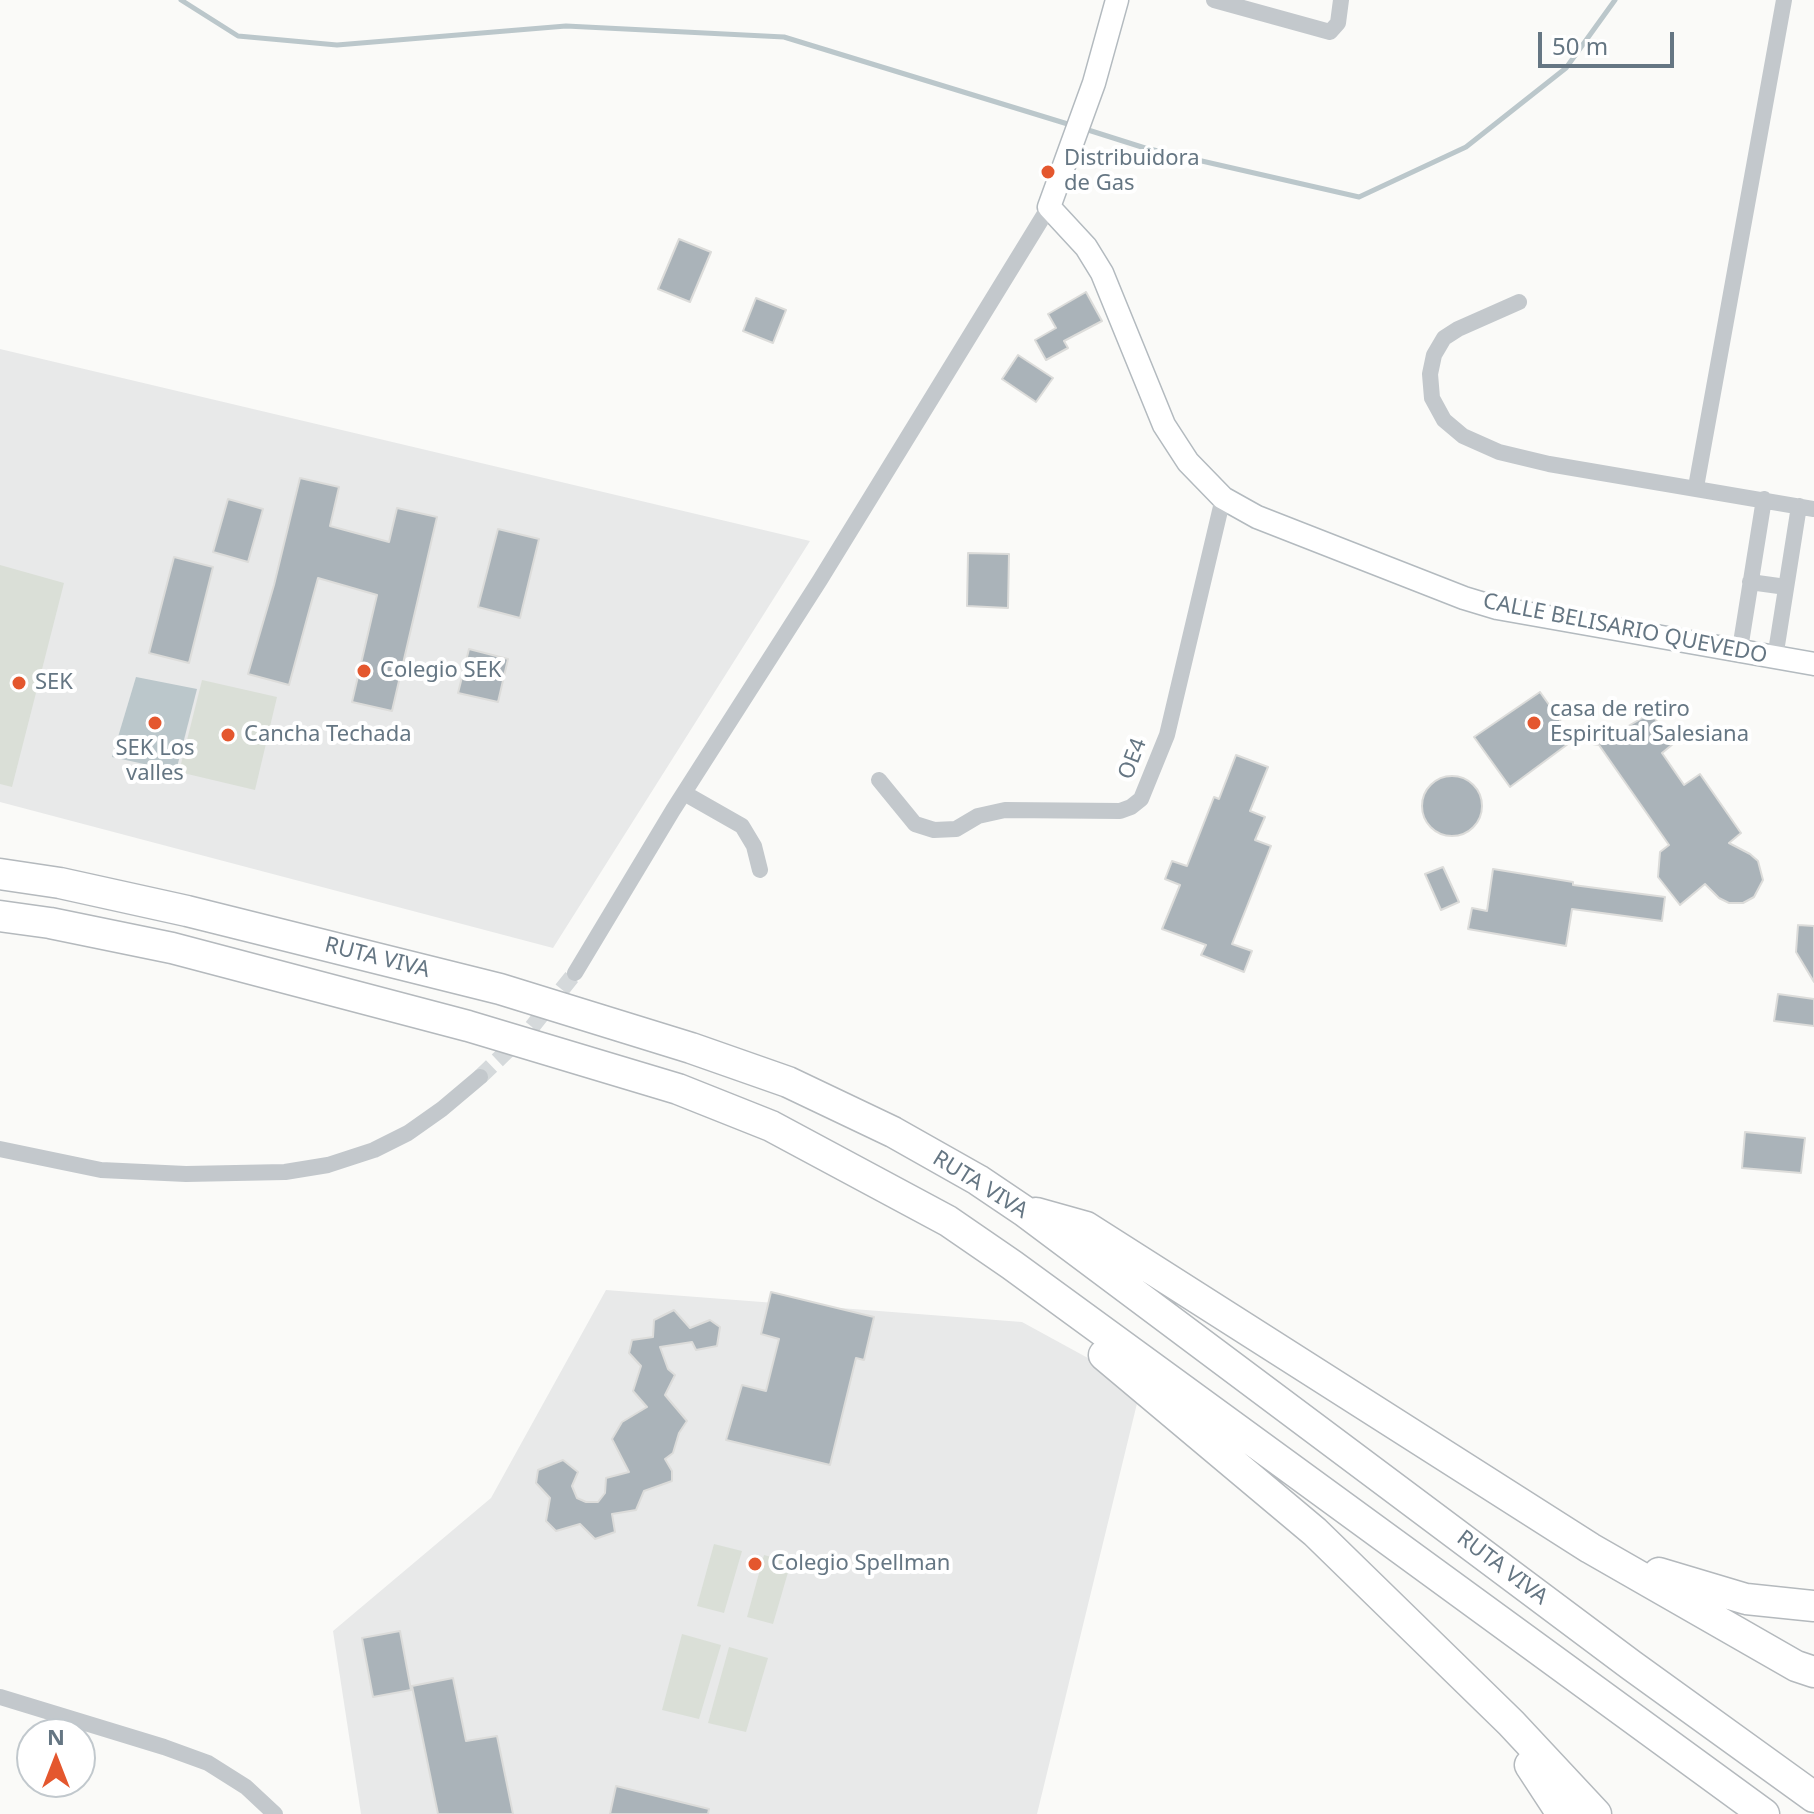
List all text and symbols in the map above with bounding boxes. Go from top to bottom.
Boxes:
scale bar [1542,16,1678,66]
text: 50 m [1552,29,1608,62]
place label: Distribuidora de Gas [1064,146,1200,198]
marker: Distribuidora de Gas [1039,163,1057,181]
street label: CALLE BELISARIO QUEVEDO [1481,588,1769,670]
place label: Colegio SEK [380,658,501,684]
marker: Colegio SEK [355,662,373,680]
place label: SEK [35,670,73,696]
marker: SEK [10,674,28,692]
place label: casa de retiro Espiritual Salesiana [1550,697,1749,748]
marker: SEK Los valles [146,714,164,732]
marker: casa de retiro Espiritual Salesiana [1525,714,1543,732]
place label: Cancha Techada [244,722,412,748]
marker: Cancha Techada [219,726,237,744]
street label: OE4 [1113,735,1153,783]
place label: SEK Los valles [115,736,195,788]
street label: RUTA VIVA [322,932,432,984]
street label: RUTA VIVA [928,1145,1032,1225]
street label: RUTA VIVA [1451,1525,1553,1611]
place label: Colegio Spellman [771,1551,950,1577]
marker: Colegio Spellman [746,1555,764,1573]
north arrow [16,1718,96,1798]
text: N [47,1721,65,1751]

